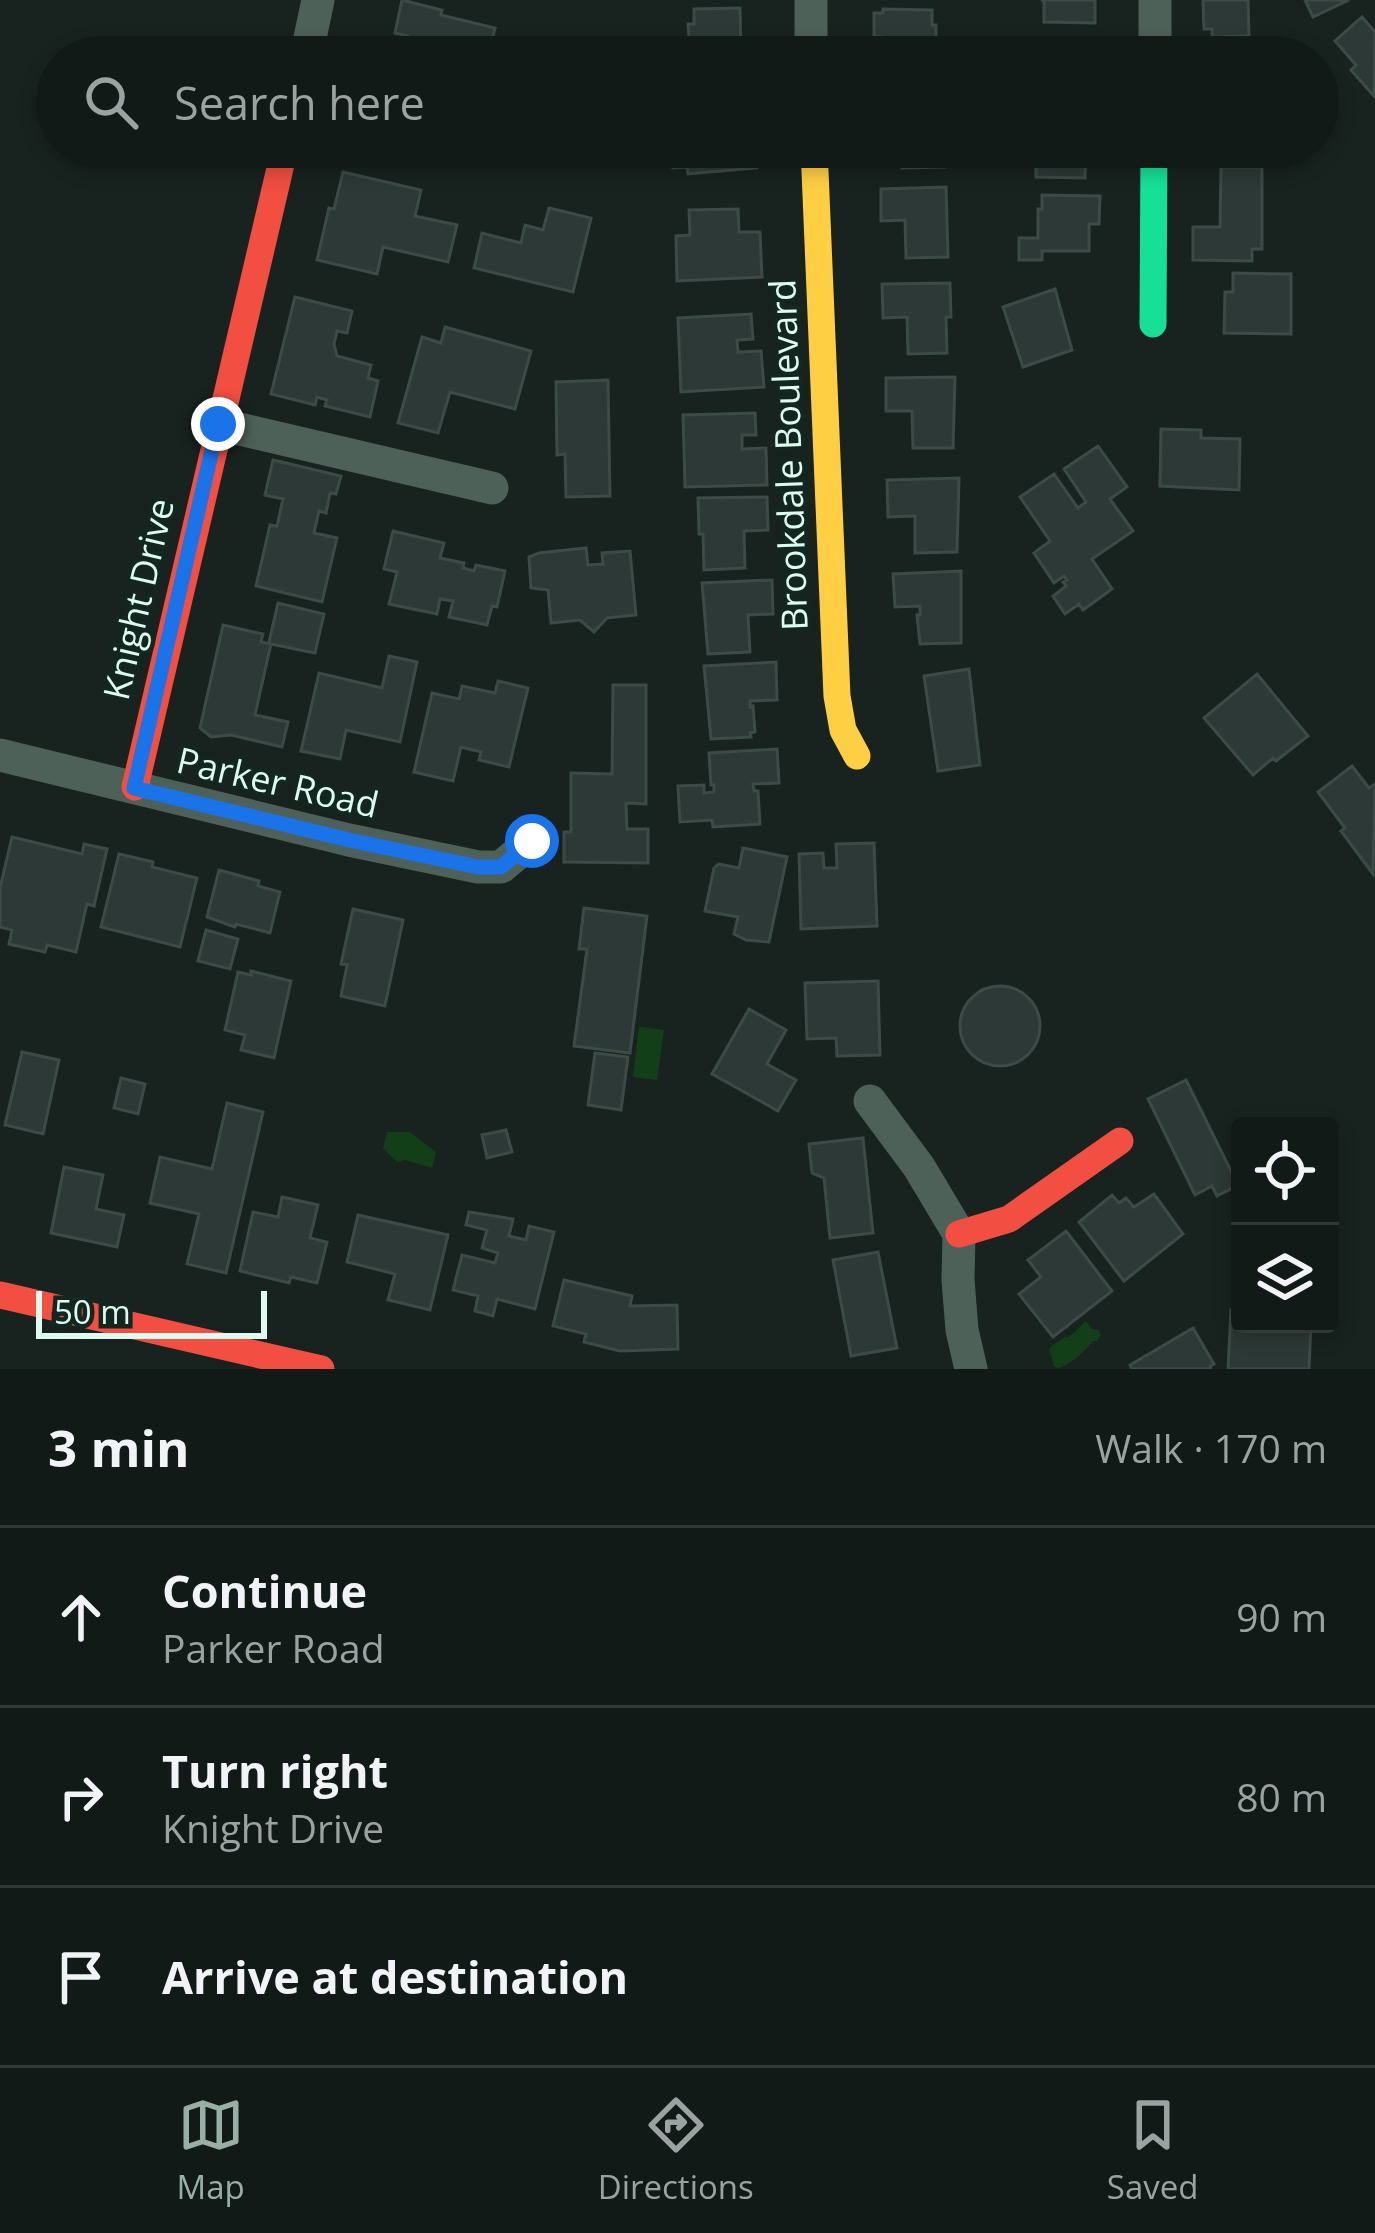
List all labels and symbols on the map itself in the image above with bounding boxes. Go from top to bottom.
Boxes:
street label: Brookdale Boulevard [757,278,819,632]
route end [191,397,245,451]
street label: Knight Drive [91,494,185,704]
street label: Parker Road [172,735,384,829]
route start [505,814,559,868]
scale bar [36,1285,267,1338]

